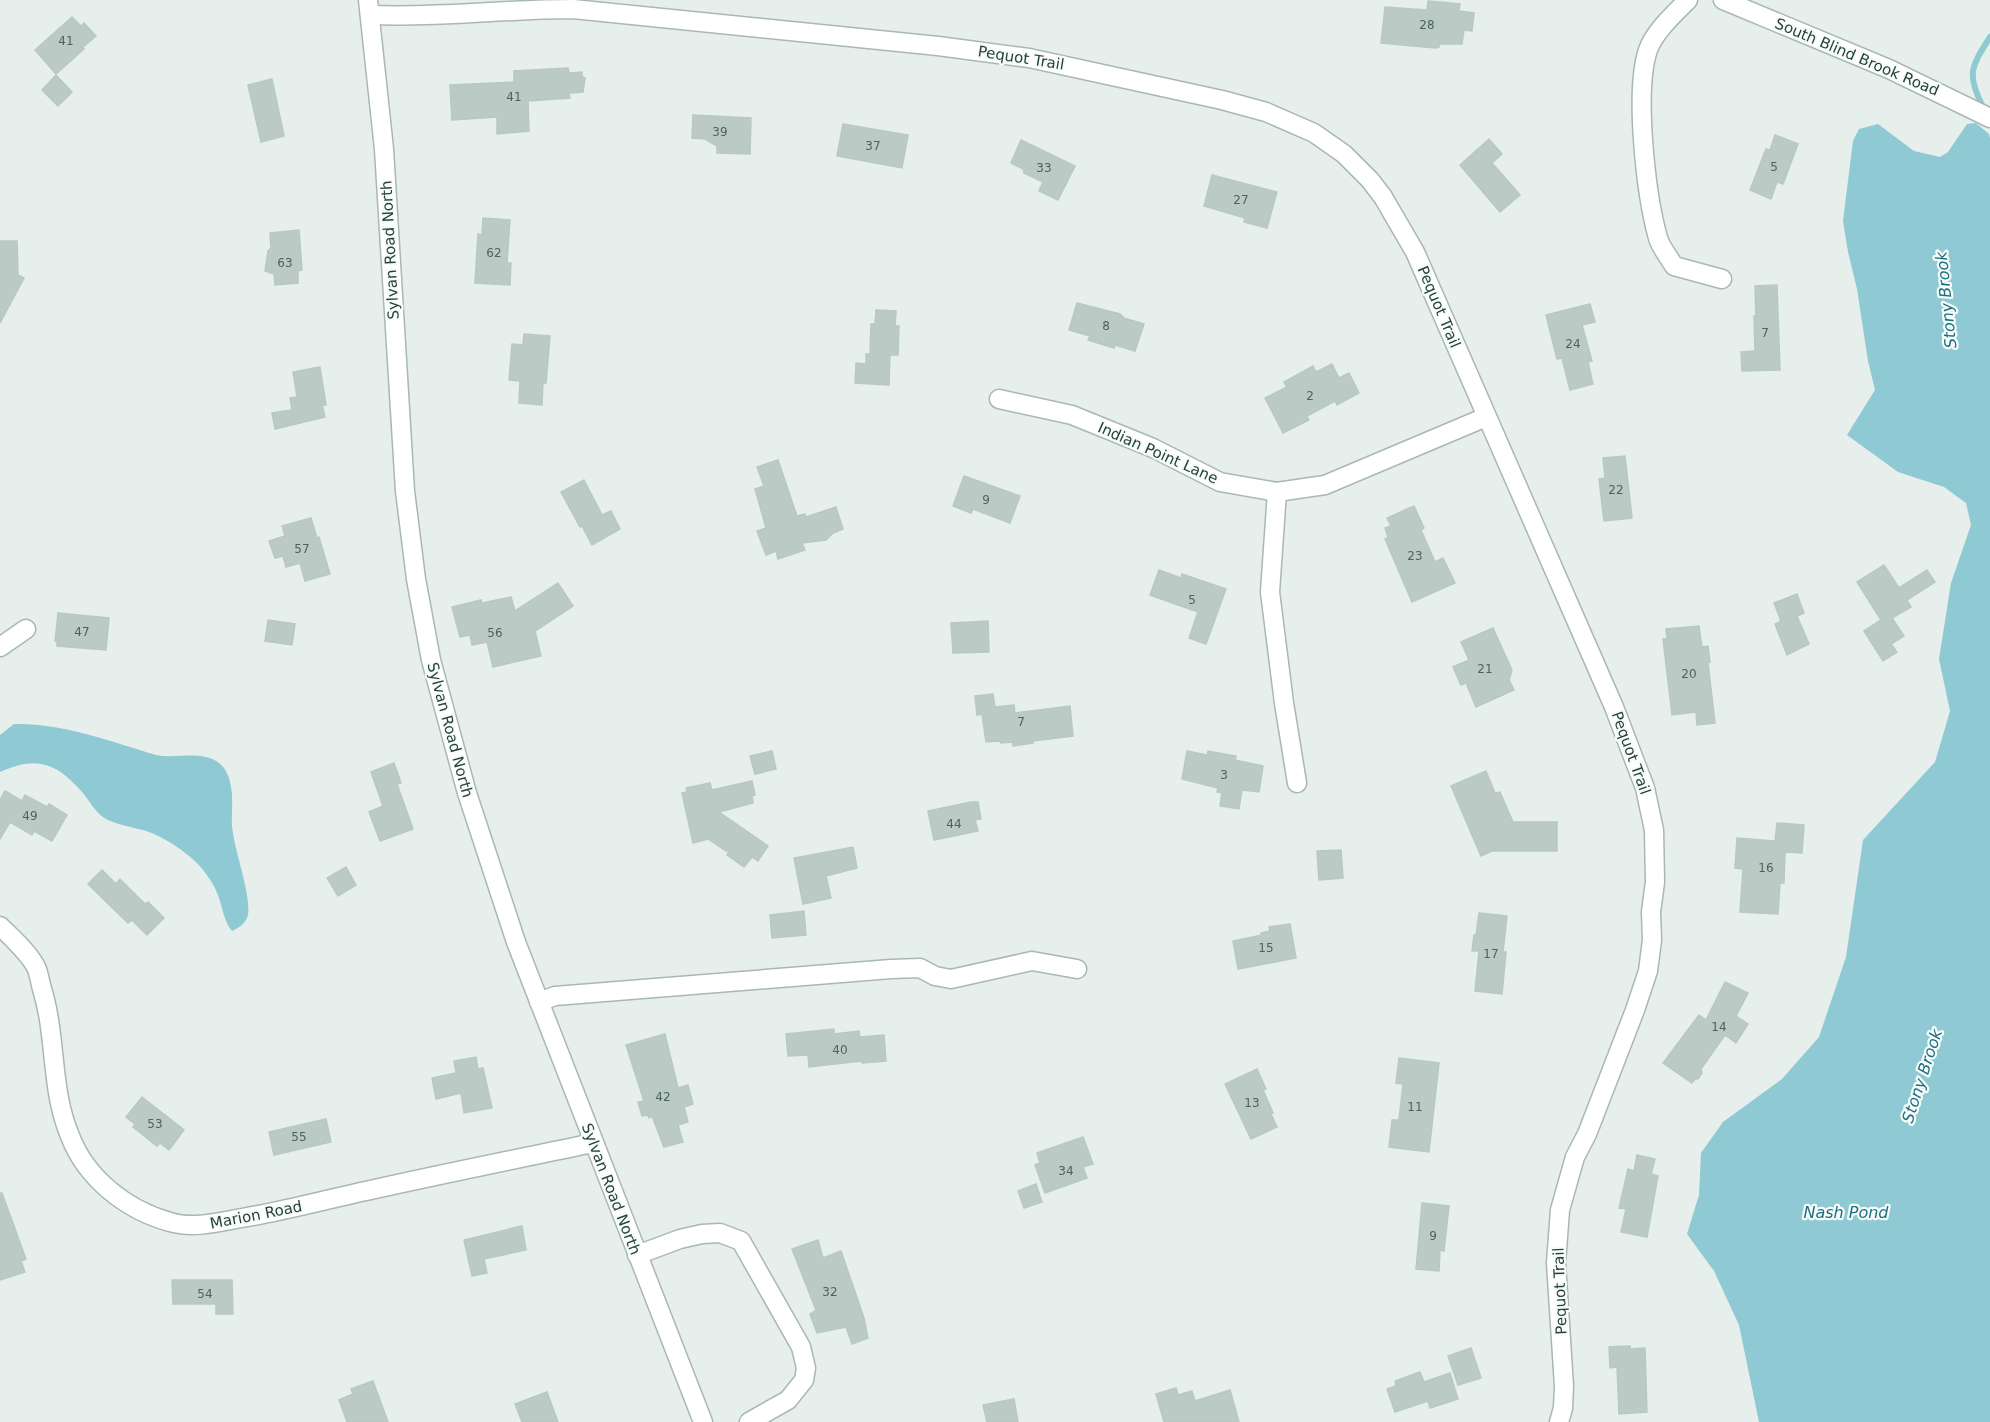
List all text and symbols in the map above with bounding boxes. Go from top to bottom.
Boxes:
street label: South Blind Brook Road [1772,14,1942,100]
house number: 28 [1419,18,1435,32]
house number: 41 [58,34,74,48]
street label: Pequot Trail [977,42,1065,74]
house number: 41 [506,90,522,104]
house number: 39 [712,125,728,139]
house number: 37 [865,139,881,153]
house number: 5 [1770,160,1778,174]
house number: 33 [1036,161,1052,175]
street label: Sylvan Road North [377,180,403,320]
house number: 27 [1233,193,1249,207]
house number: 62 [486,246,502,260]
water label: Stony Brook [1931,250,1961,349]
house number: 63 [277,256,293,270]
street label: Pequot Trail [1414,263,1464,351]
house number: 8 [1102,319,1110,333]
house number: 7 [1761,326,1769,340]
house number: 24 [1565,337,1581,351]
house number: 2 [1306,389,1314,403]
street label: Indian Point Lane [1095,418,1221,488]
house number: 22 [1608,483,1624,497]
house number: 9 [982,493,990,507]
house number: 57 [294,542,310,556]
house number: 23 [1407,549,1423,563]
house number: 5 [1188,593,1196,607]
house number: 47 [74,625,90,639]
house number: 56 [487,626,503,640]
street label: Sylvan Road North [423,660,477,800]
house number: 21 [1477,662,1493,676]
house number: 20 [1681,667,1697,681]
street label: Pequot Trail [1608,709,1654,797]
house number: 7 [1017,715,1025,729]
house number: 3 [1220,768,1228,782]
house number: 49 [22,809,38,823]
house number: 44 [946,817,962,831]
house number: 16 [1758,861,1774,875]
house number: 15 [1258,941,1274,955]
house number: 17 [1483,947,1499,961]
house number: 14 [1711,1020,1727,1034]
water label: Stony Brook [1898,1026,1946,1125]
house number: 40 [832,1043,848,1057]
house number: 42 [655,1090,671,1104]
house number: 13 [1244,1096,1260,1110]
house number: 11 [1407,1100,1423,1114]
house number: 53 [147,1117,163,1131]
street label: Sylvan Road North [578,1121,644,1257]
house number: 55 [291,1130,307,1144]
house number: 34 [1058,1164,1074,1178]
street label: Marion Road [208,1197,304,1233]
water label: Nash Pond [1803,1203,1889,1222]
house number: 9 [1429,1229,1437,1243]
street label: Pequot Trail [1549,1247,1571,1335]
house number: 32 [822,1285,838,1299]
house number: 54 [197,1287,213,1301]

